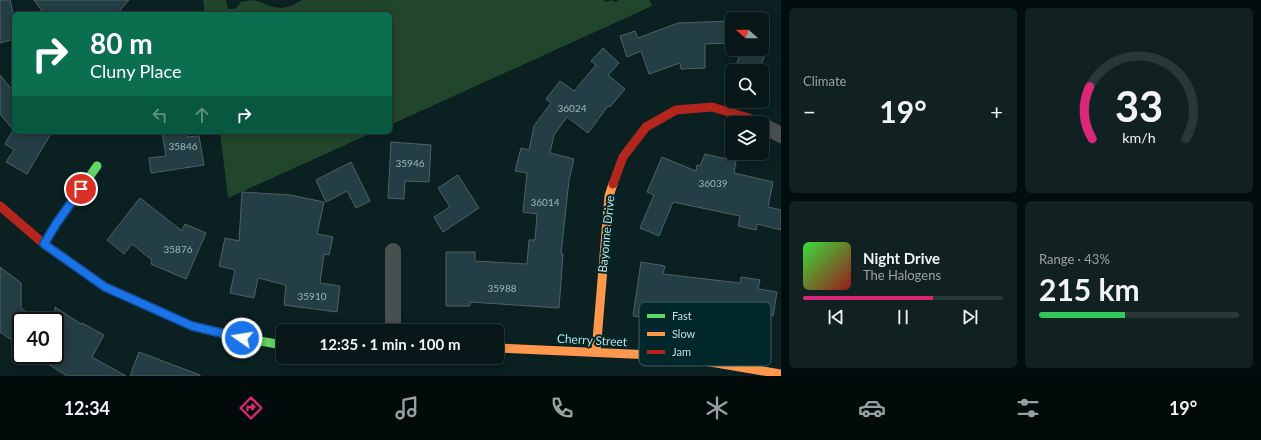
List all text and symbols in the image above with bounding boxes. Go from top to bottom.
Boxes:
north arrow [725,12,769,56]
map controls [725,12,769,160]
text: 80 m [90,26,153,60]
icon: right [24,28,76,80]
text: Cluny Place [90,60,181,82]
button: search [725,64,769,108]
text: Climate [803,73,846,89]
text: 33 [1115,80,1163,130]
text: 19° [879,93,927,129]
text: − [803,98,816,125]
text: + [990,98,1003,125]
house number: 36024 [557,102,587,114]
icon: left [149,104,171,126]
icon: ahead [191,104,213,126]
icon: right [233,104,255,126]
button: layers [725,116,769,160]
text: km/h [1122,128,1156,145]
house number: 35846 [168,140,198,152]
house number: 35946 [395,157,425,169]
pin [64,172,98,206]
house number: 36039 [698,177,728,189]
icon: arrive [70,178,92,200]
street label: Bayonne Drive [594,195,618,273]
house number: 36014 [530,196,560,208]
house number: 35876 [163,243,193,255]
text: Night Drive [863,249,940,267]
text: Range · 43% [1039,251,1110,267]
text: The Halogens [863,267,941,283]
text: 215 km [1039,271,1140,307]
house number: 35988 [487,282,517,294]
house number: 35910 [297,290,327,302]
legend [639,302,771,366]
icon: previous [825,306,847,328]
icon: pause [892,306,914,328]
icon: next [959,306,981,328]
text: Fast [672,309,692,322]
speed limit sign: 40 [12,312,64,364]
position arrow [221,317,263,359]
text: Slow [672,327,696,340]
street label: Cherry Street [556,331,628,349]
text: 12:35 · 1 min · 100 m [320,335,460,353]
text: Jam [672,345,691,358]
icon: directions [237,394,265,422]
icon: music [393,394,421,422]
icon: phone [548,394,576,422]
icon: climate [703,394,731,422]
icon: car [858,394,886,422]
icon: filters [1014,394,1042,422]
text: 12:34 [64,397,110,419]
text: 19° [1169,397,1197,419]

